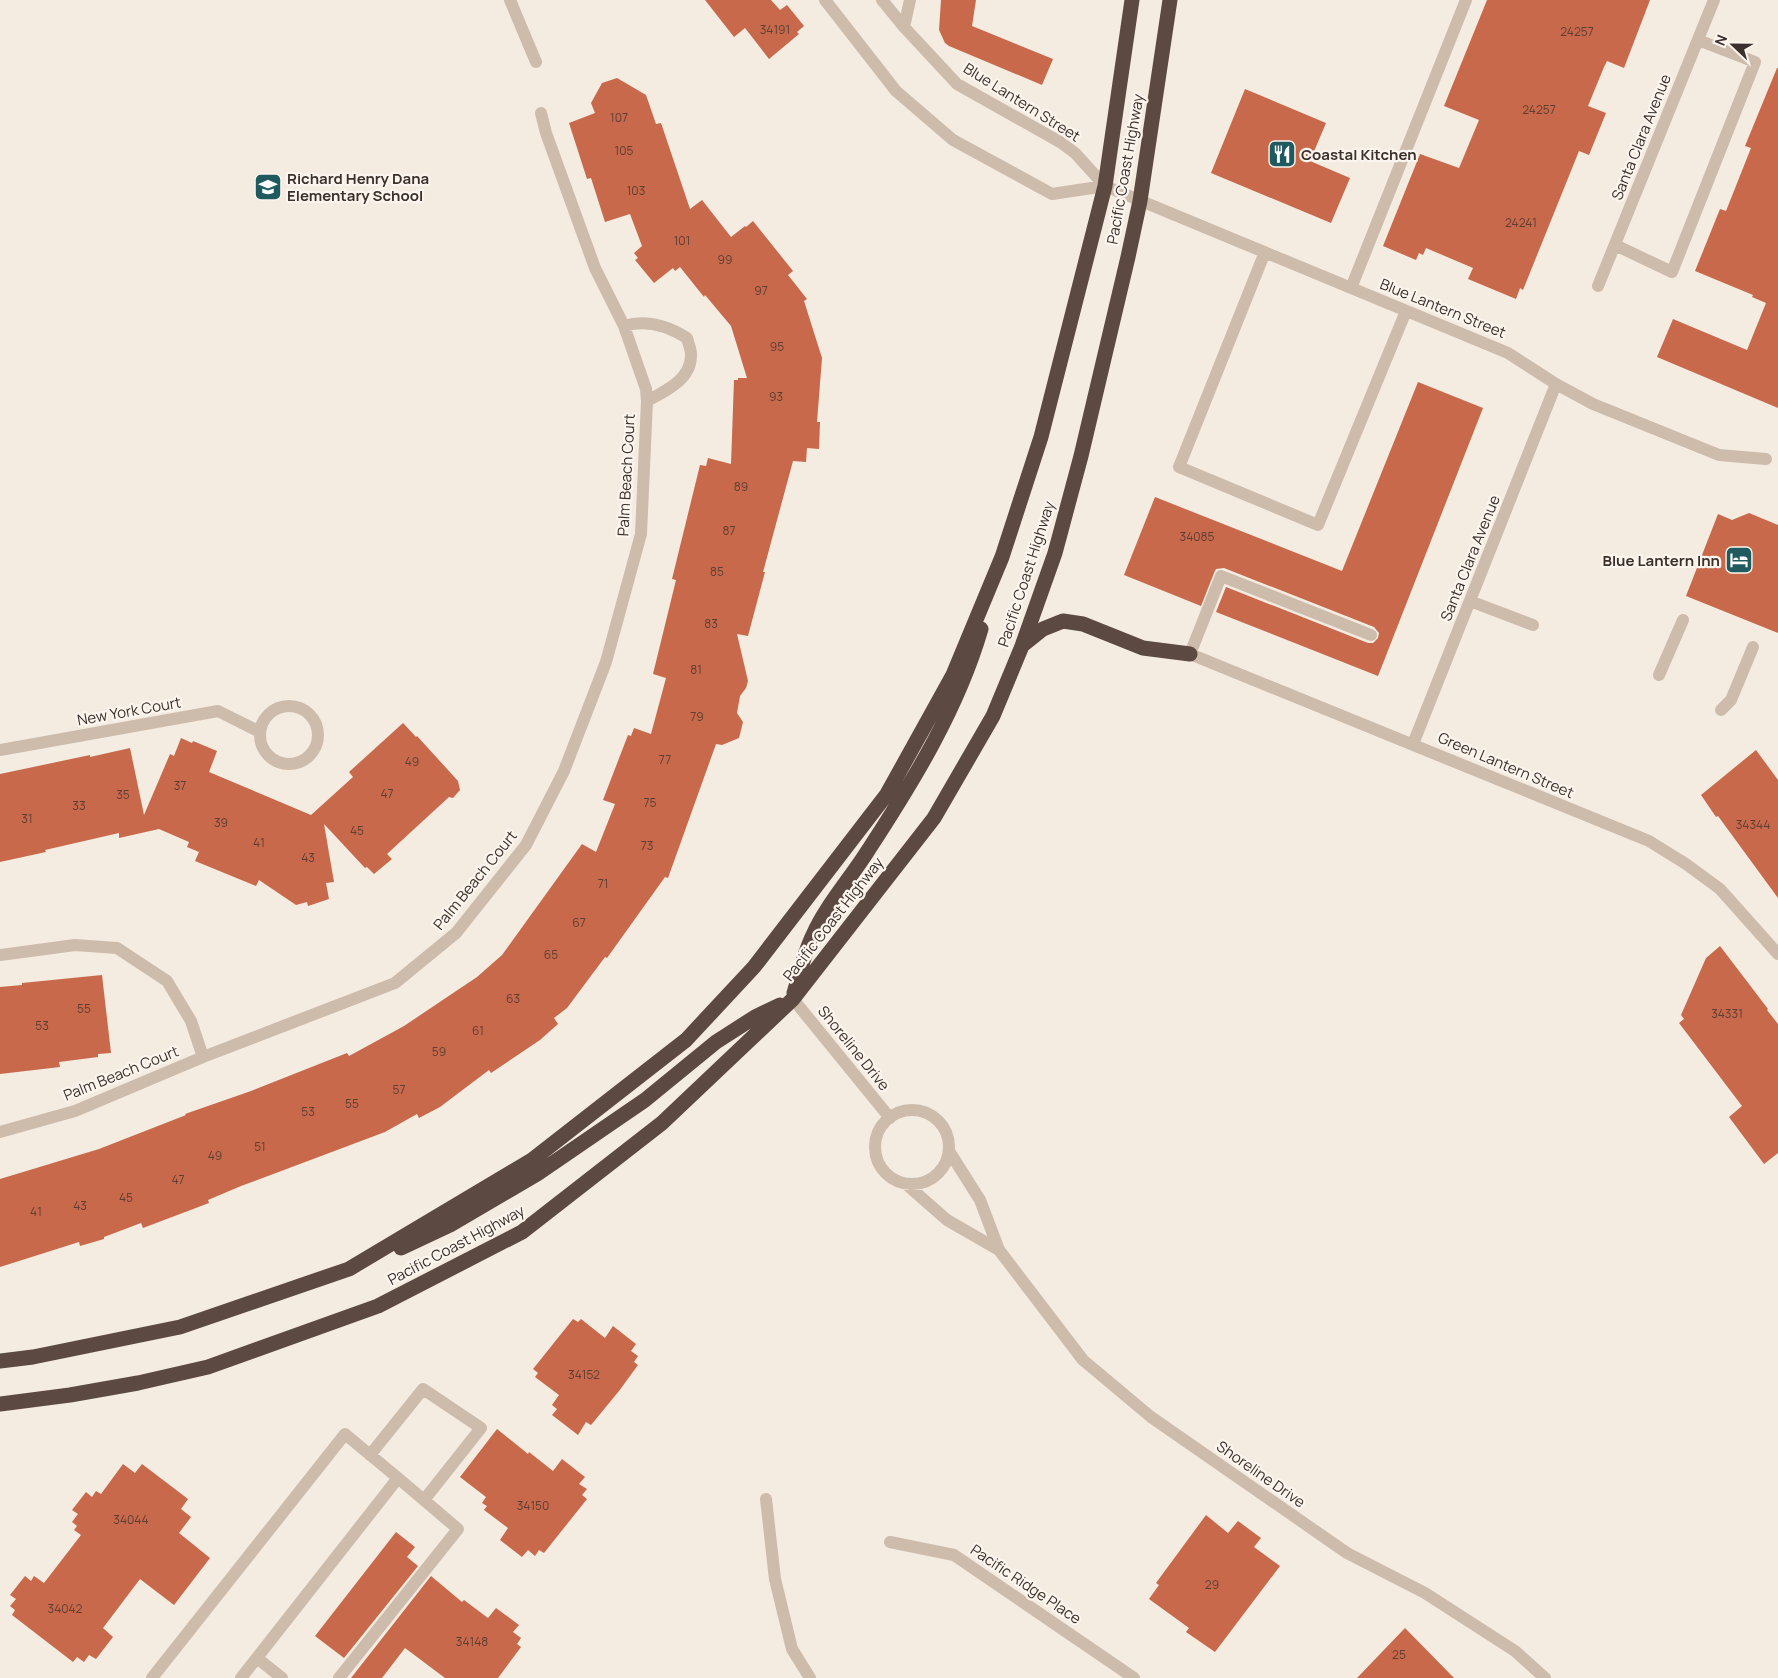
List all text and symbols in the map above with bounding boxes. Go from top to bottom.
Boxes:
north arrow [1708,20,1758,70]
house number: 34191 [760,21,790,38]
house number: 24257 [1560,23,1594,40]
text: N [1710,32,1731,48]
street label: Blue Lantern Street [960,58,1084,146]
street label: Santa Clara Avenue [1606,71,1676,203]
street label: Pacific Coast Highway [1101,92,1149,246]
house number: 24257 [1522,101,1556,118]
house number: 107 [610,109,628,126]
restaurant icon: Coastal Kitchen [1267,139,1297,169]
house number: 105 [615,142,634,159]
place label: Coastal Kitchen [1301,144,1417,165]
place label: Richard Henry Dana Elementary School [287,168,429,206]
school or university icon: Richard Henry Dana Elementary School [253,172,283,202]
house number: 103 [627,182,645,199]
house number: 24241 [1505,214,1537,231]
house number: 101 [674,232,690,249]
house number: 99 [718,251,732,268]
street label: Blue Lantern Street [1377,273,1509,343]
house number: 97 [754,282,768,299]
house number: 95 [770,338,784,355]
house number: 93 [769,388,783,405]
street label: Palm Beach Court [612,413,640,537]
house number: 89 [734,478,748,495]
street label: Santa Clara Avenue [1435,492,1505,624]
street label: Pacific Coast Highway [992,498,1060,650]
house number: 87 [723,522,736,539]
house number: 34085 [1180,528,1215,545]
hotel icon: Blue Lantern Inn [1724,545,1754,575]
place label: Blue Lantern Inn [1602,550,1720,571]
house number: 85 [710,563,724,580]
house number: 83 [704,615,718,632]
house number: 81 [690,661,702,678]
street label: New York Court [75,692,183,730]
house number: 79 [690,708,704,725]
street label: Green Lantern Street [1435,727,1577,803]
house number: 77 [659,751,671,768]
house number: 49 [405,753,419,770]
house number: 37 [174,777,186,794]
house number: 47 [380,785,394,802]
house number: 35 [116,786,130,803]
house number: 75 [644,794,657,811]
house number: 33 [72,797,86,814]
house number: 31 [21,810,33,827]
house number: 39 [214,814,228,831]
house number: 34344 [1736,816,1770,833]
house number: 45 [350,822,364,839]
street label: Palm Beach Court [428,826,522,934]
house number: 41 [253,834,265,851]
house number: 73 [641,837,653,854]
house number: 43 [301,849,315,866]
street label: Pacific Coast Highway [778,853,888,985]
house number: 71 [598,875,608,892]
house number: 67 [572,914,586,931]
house number: 65 [544,946,558,963]
house number: 63 [506,990,520,1007]
house number: 55 [77,1000,91,1017]
street label: Shoreline Drive [813,1001,895,1095]
house number: 34331 [1711,1005,1743,1022]
house number: 53 [35,1017,49,1034]
house number: 61 [472,1022,484,1039]
street label: Palm Beach Court [60,1040,182,1106]
house number: 59 [432,1043,446,1060]
house number: 57 [393,1081,405,1098]
house number: 55 [345,1095,359,1112]
house number: 53 [301,1103,315,1120]
house number: 51 [254,1138,266,1155]
house number: 49 [208,1147,222,1164]
house number: 47 [171,1171,185,1188]
house number: 45 [119,1189,133,1206]
house number: 43 [73,1197,87,1214]
street label: Pacific Coast Highway [384,1200,528,1290]
house number: 41 [30,1203,42,1220]
house number: 34152 [568,1366,600,1383]
street label: Shoreline Drive [1212,1436,1310,1512]
house number: 34150 [517,1497,549,1514]
house number: 34044 [113,1511,149,1528]
street label: Pacific Ridge Place [967,1539,1086,1629]
house number: 29 [1205,1576,1219,1593]
house number: 34042 [48,1600,83,1617]
house number: 34148 [456,1633,488,1650]
house number: 25 [1392,1646,1406,1663]

